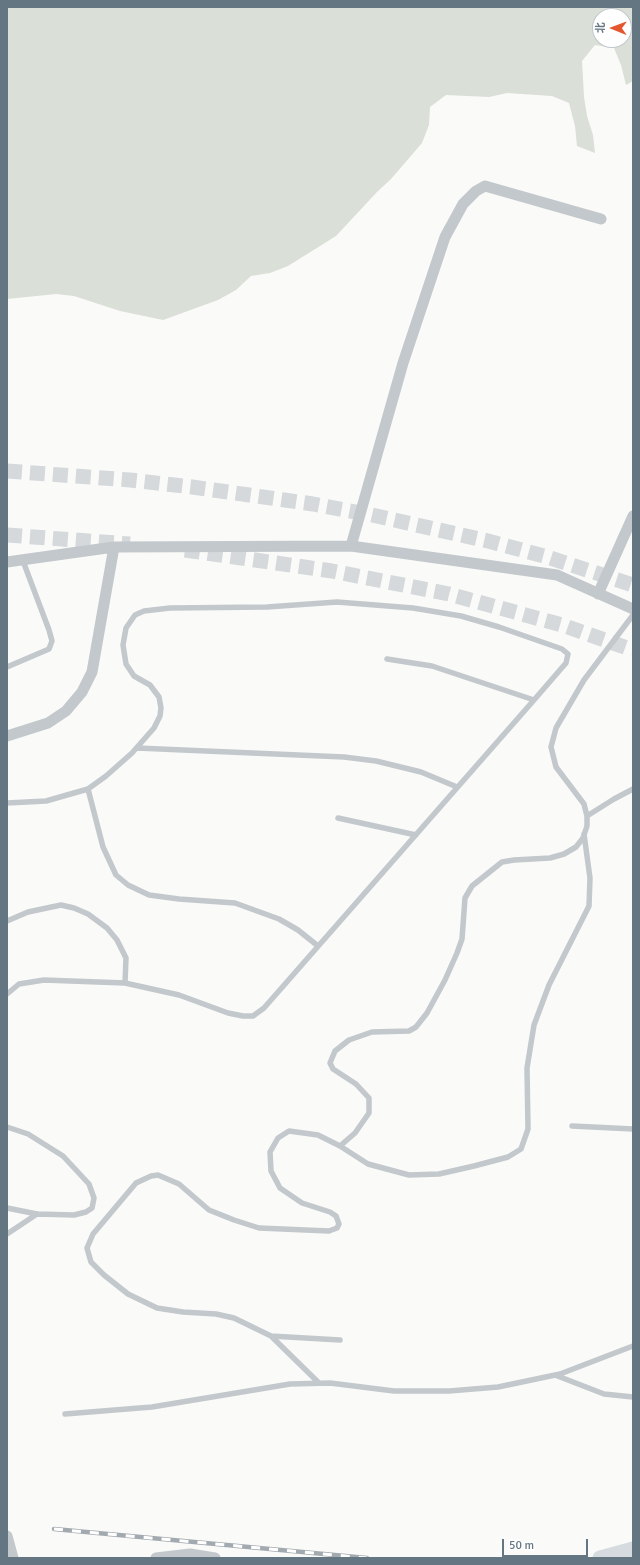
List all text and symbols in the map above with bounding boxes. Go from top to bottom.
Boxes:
north arrow [592,8,632,48]
text: 北 [594,22,607,33]
scale bar [504,1531,590,1557]
text: 50 m [509,1538,534,1553]

